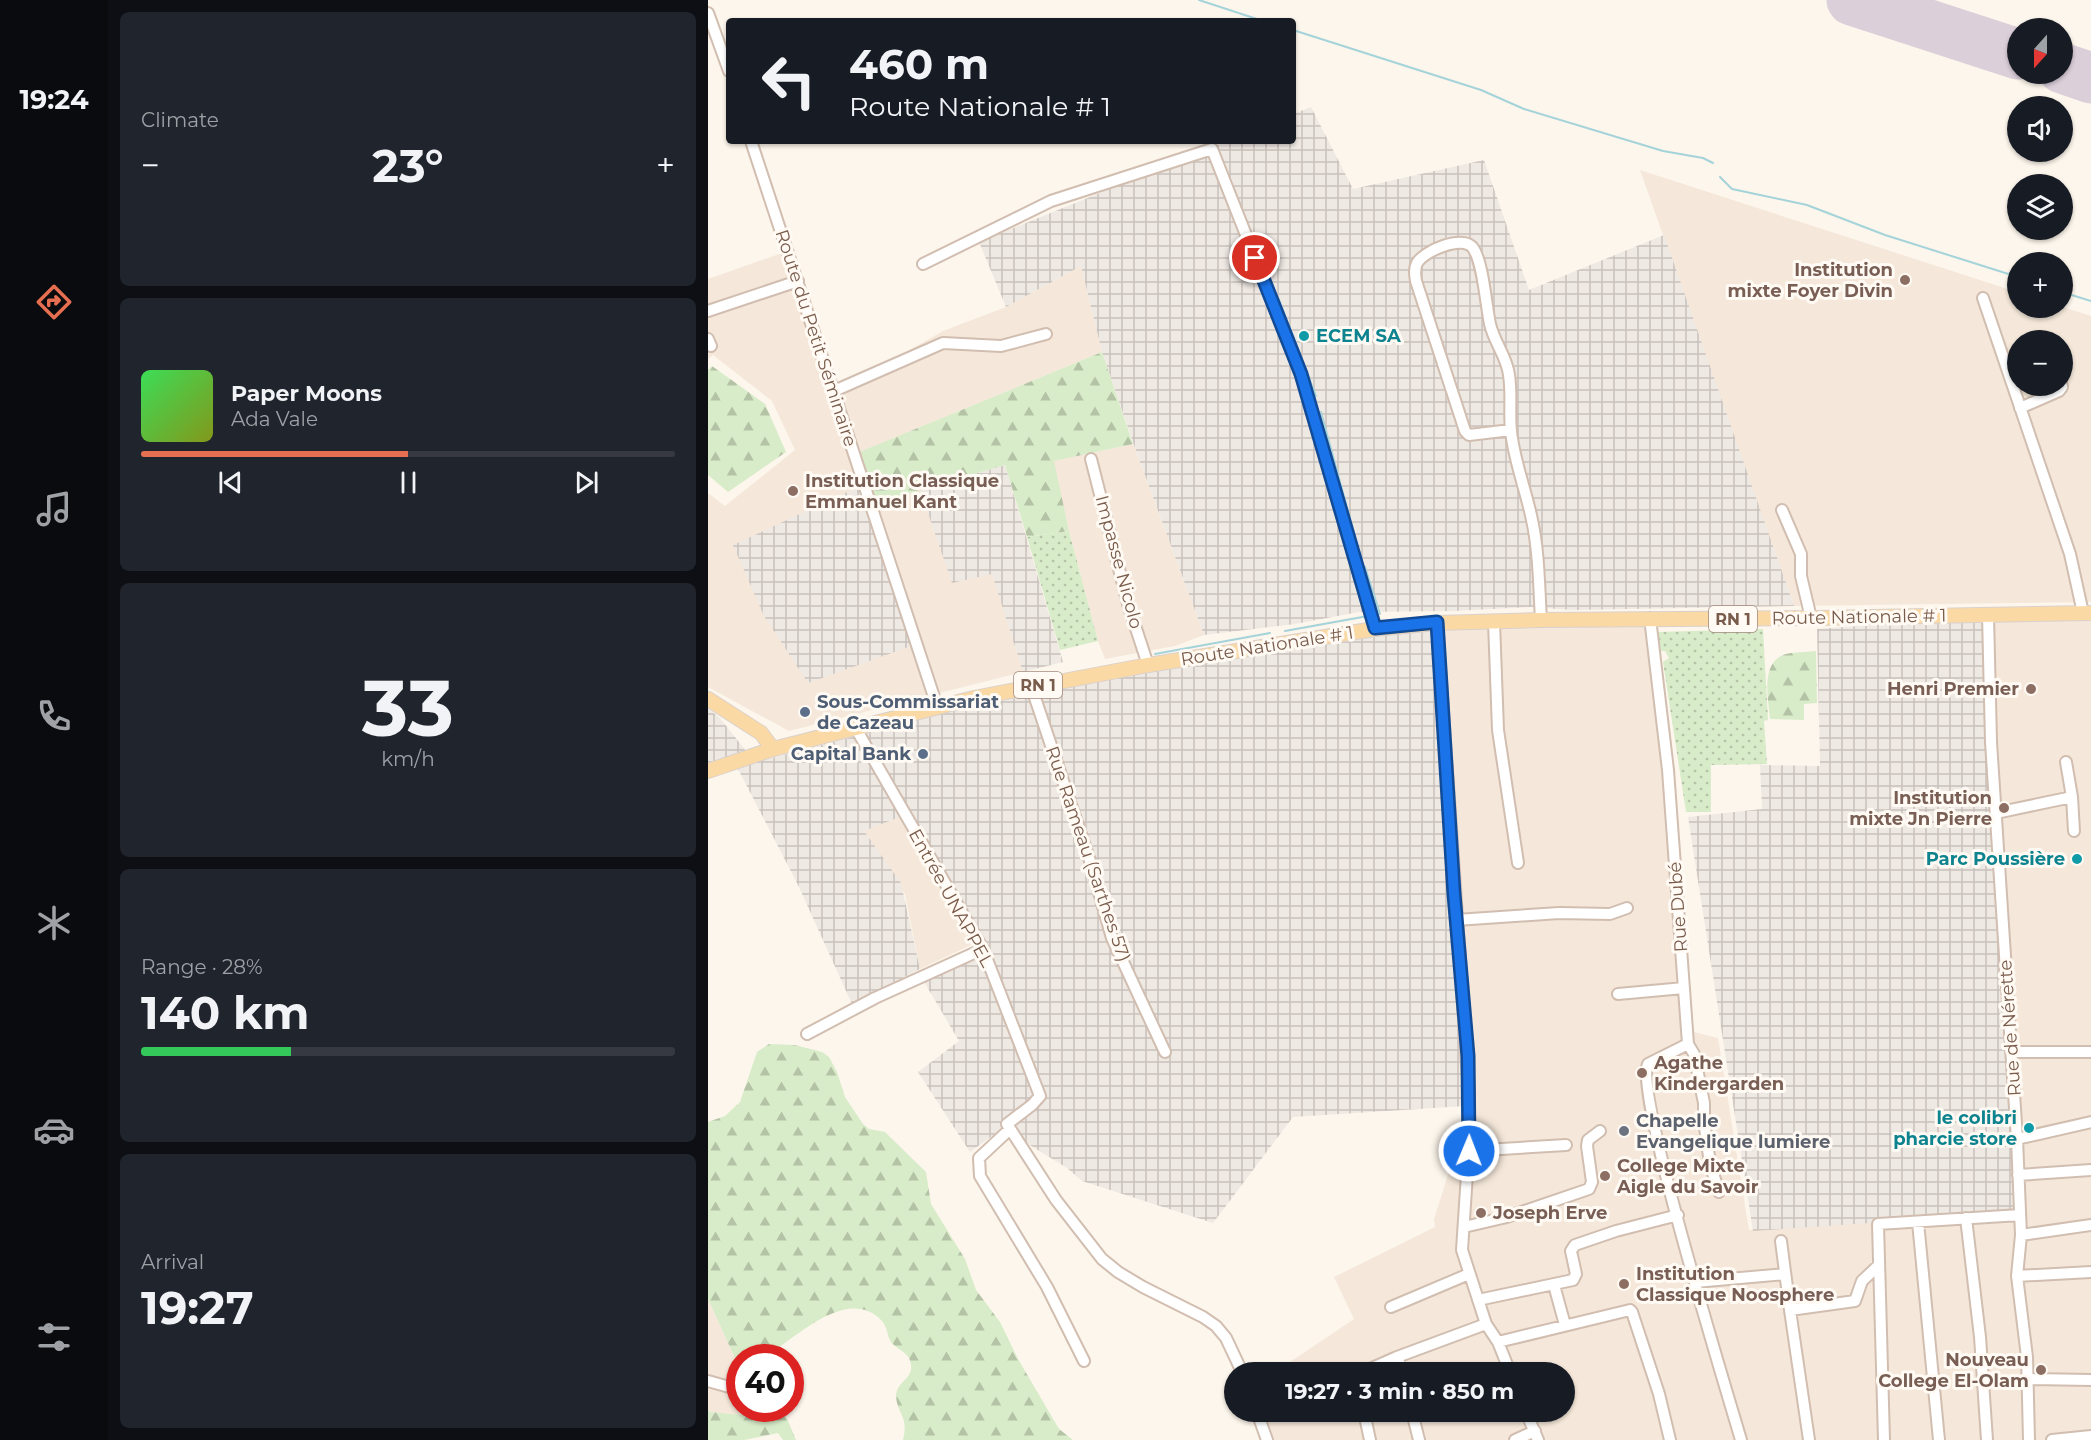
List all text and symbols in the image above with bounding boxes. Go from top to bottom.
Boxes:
north arrow [2007,18,2073,84]
map controls [2007,18,2073,396]
text: 460 m [849,38,989,90]
icon: left [750,42,828,120]
text: 19:24 [19,83,89,116]
text: Route Nationale # 1 [849,90,1111,123]
button: sound [2007,96,2073,162]
text: Climate [141,108,219,132]
text: 23° [372,138,444,193]
text: − [141,145,160,185]
text: + [656,145,675,185]
button: layers [2007,174,2073,240]
street label: Route du Petit Séminaire [770,227,862,449]
pin [1229,232,1280,283]
icon: arrive [1238,241,1271,274]
button: + [2007,252,2073,318]
place label: Institution mixte Foyer Divin [1728,259,1893,302]
marker: Institution mixte Foyer Divin [1898,273,1912,287]
icon: directions [33,281,75,323]
place label: ECEM SA [1316,325,1401,347]
marker: ECEM SA [1297,329,1311,343]
button: − [2007,330,2073,396]
text: Paper Moons [231,380,382,407]
text: Ada Vale [231,407,318,431]
icon: previous [214,466,247,499]
icon: pause [392,466,425,499]
icon: next [570,466,603,499]
place label: Institution Classique Emmanuel Kant [805,470,999,513]
marker: Institution Classique Emmanuel Kant [786,484,800,498]
icon: music [33,488,75,530]
street label: Impasse Nicolo [1091,493,1147,631]
street label: Route Nationale # 1 [1772,604,1946,630]
road number: RN 1 [1709,606,1757,632]
street label: Route Nationale # 1 [1179,621,1355,671]
text: 33 [362,660,454,756]
road number: RN 1 [1014,672,1062,698]
place label: Henri Premier [1887,678,2019,700]
marker: Henri Premier [2024,682,2038,696]
place label: Sous-Commissariat de Cazeau [817,691,999,734]
icon: phone [33,695,75,737]
marker: Sous-Commissariat de Cazeau [798,705,812,719]
place label: Capital Bank [791,743,911,765]
street label: Rue Rameau (Sarthes 57) [1041,743,1135,965]
text: km/h [381,747,435,771]
marker: Capital Bank [916,747,930,761]
place label: Institution mixte Jn Pierre [1849,787,1992,830]
marker: Institution mixte Jn Pierre [1997,801,2011,815]
street label: Entrée UNAPPEL [904,825,998,971]
place label: Parc Poussière [1926,848,2065,870]
marker: Parc Poussière [2070,852,2084,866]
street label: Rue Dubé [1664,861,1692,953]
icon: climate [33,902,75,944]
text: Range · 28% [141,955,262,979]
street label: Rue de Nérette [1994,959,2026,1097]
text: 140 km [141,985,309,1040]
place label: Agathe Kindergarden [1653,1052,1784,1095]
marker: Agathe Kindergarden [1635,1066,1649,1080]
place label: le colibri pharcie store [1893,1107,2017,1150]
icon: car [33,1109,75,1151]
place label: Chapelle Evangelique lumiere [1636,1110,1830,1153]
position arrow [1437,1119,1501,1183]
marker: le colibri pharcie store [2022,1121,2036,1135]
marker: Chapelle Evangelique lumiere [1617,1124,1631,1138]
place label: College Mixte Aigle du Savoir [1616,1155,1759,1198]
marker: College Mixte Aigle du Savoir [1598,1169,1612,1183]
place label: Joseph Erve [1492,1202,1607,1224]
marker: Joseph Erve [1474,1206,1488,1220]
text: Arrival [141,1250,204,1274]
place label: Institution Classique Noosphere [1636,1263,1834,1306]
marker: Institution Classique Noosphere [1617,1277,1631,1291]
text: 19:27 [141,1280,254,1335]
icon: filters [33,1316,75,1358]
speed limit sign: 40 [726,1344,804,1422]
place label: Nouveau College El-Olam [1878,1349,2029,1392]
marker: Nouveau College El-Olam [2034,1363,2048,1377]
text: 19:27 · 3 min · 850 m [1285,1378,1514,1405]

